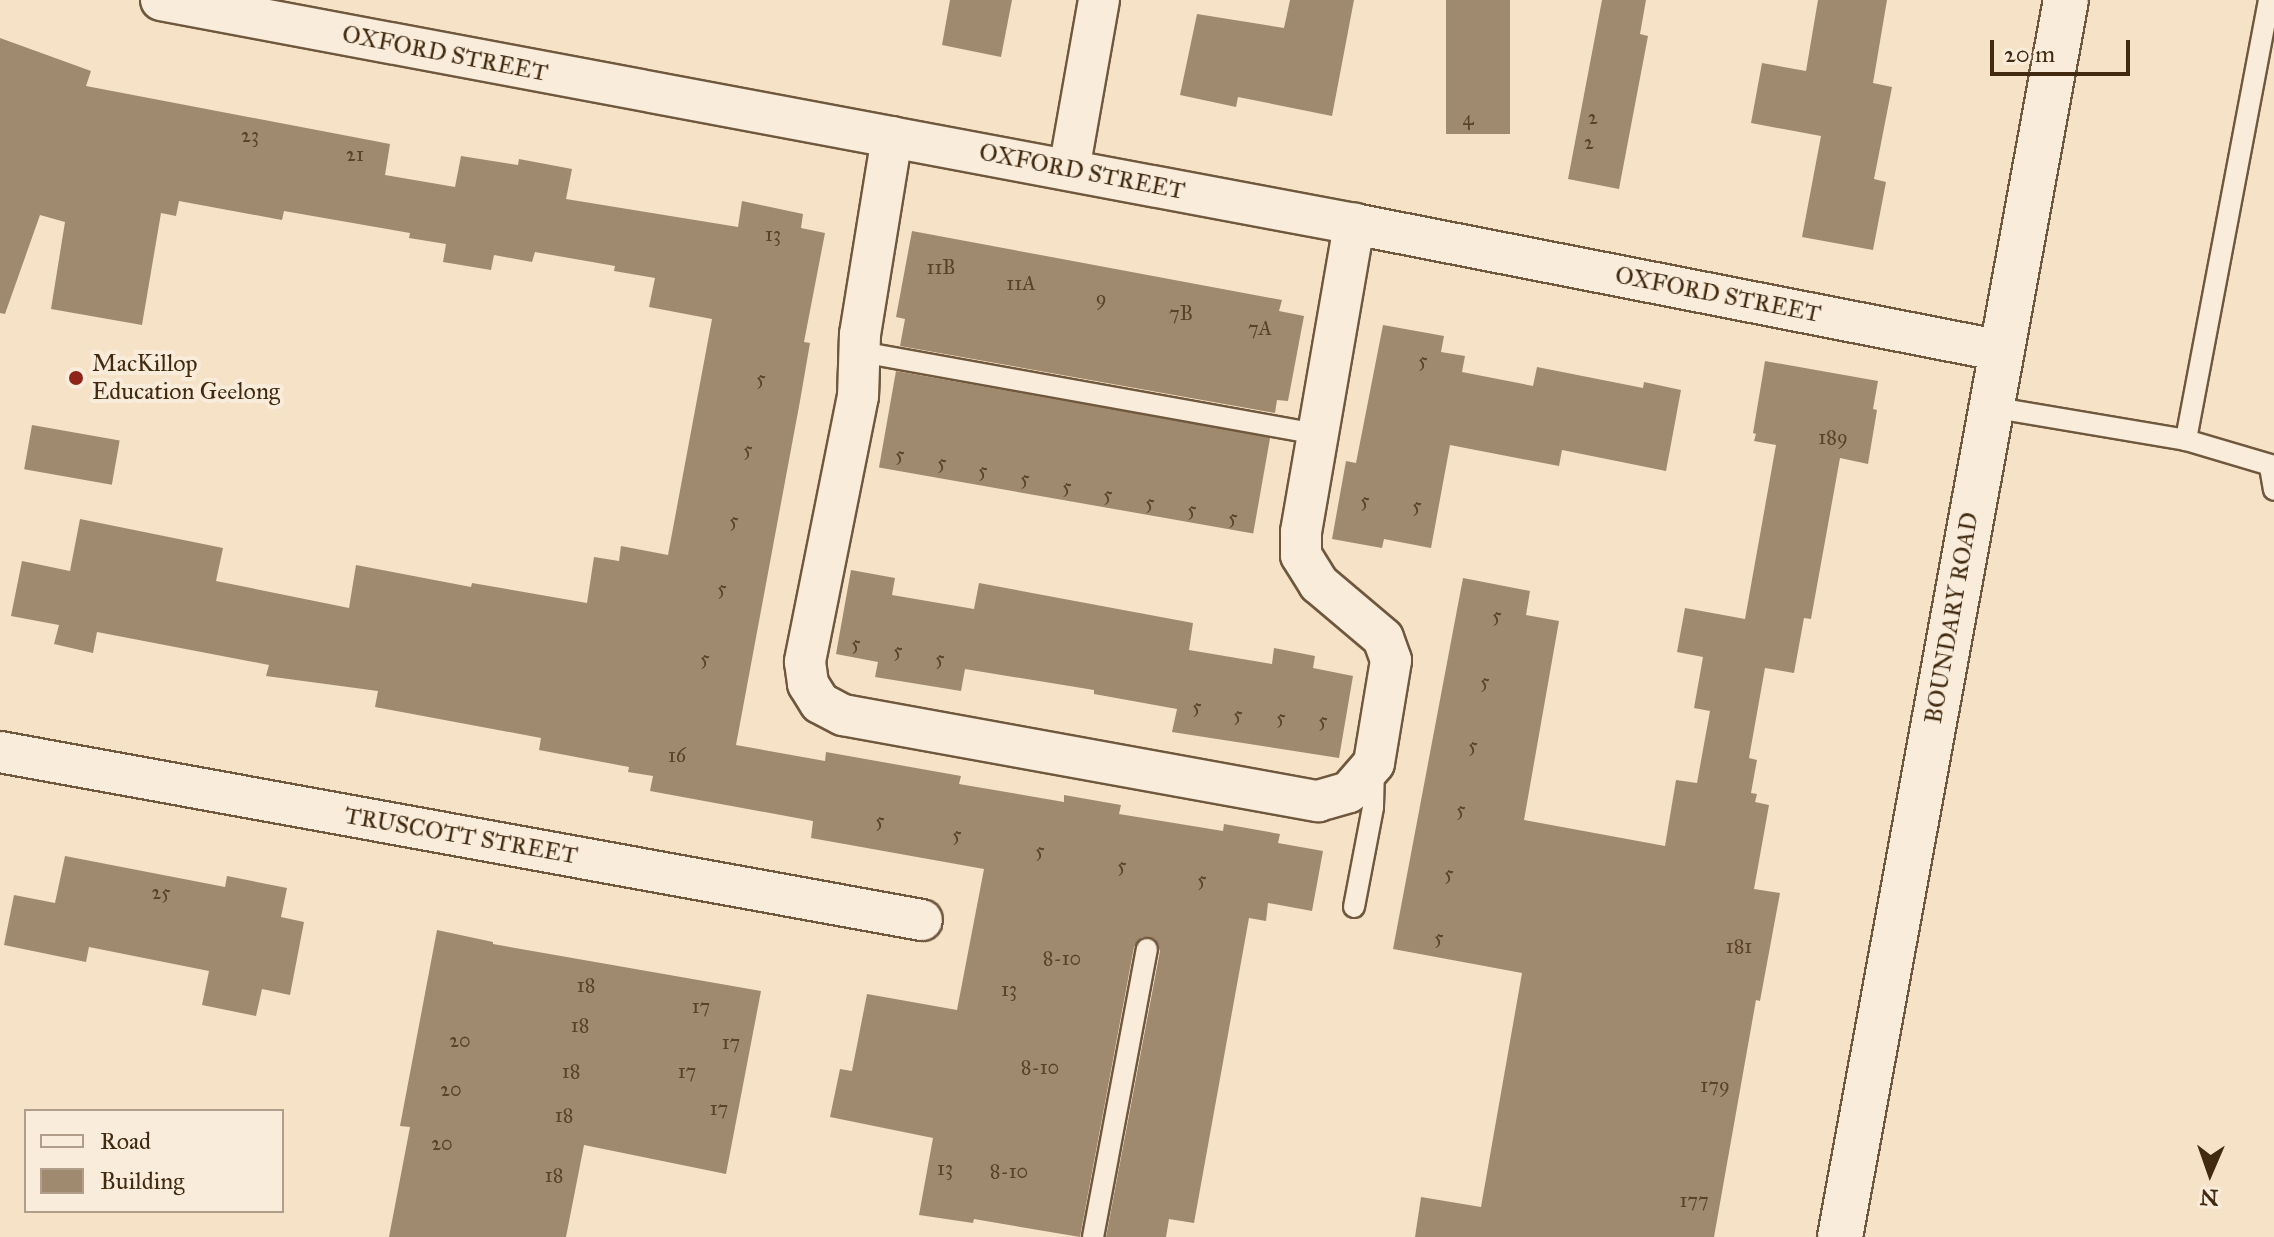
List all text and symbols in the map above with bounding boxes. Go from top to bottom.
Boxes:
street label: OXFORD STREET [340,20,550,88]
scale bar [1994,24,2134,74]
text: 20 m [2004,39,2055,69]
house number: 2 [1588,105,1598,129]
house number: 4 [1462,106,1474,130]
house number: 23 [241,123,259,147]
house number: 2 [1584,130,1594,154]
street label: OXFORD STREET [977,138,1187,206]
house number: 21 [346,142,364,166]
house number: 13 [765,222,781,246]
house number: 11B [926,255,956,279]
street label: OXFORD STREET [1613,261,1823,329]
house number: 11A [1006,271,1036,295]
house number: 9 [1096,286,1106,310]
house number: 7B [1169,301,1193,325]
house number: 7A [1248,316,1272,340]
house number: 5 [1418,348,1428,372]
place label: MacKillop Education Geelong [92,350,280,406]
house number: 5 [756,366,766,390]
marker: MacKillop Education Geelong [67,369,85,387]
house number: 189 [1818,425,1848,449]
house number: 5 [743,437,753,461]
house number: 5 [895,442,905,466]
house number: 5 [937,450,947,474]
house number: 5 [978,458,988,482]
house number: 5 [1020,466,1030,490]
house number: 5 [1062,474,1072,498]
house number: 5 [1103,482,1113,506]
house number: 5 [1360,488,1370,512]
house number: 5 [1145,490,1155,514]
house number: 5 [1412,493,1422,517]
house number: 5 [1187,497,1197,521]
house number: 5 [1228,505,1238,529]
house number: 5 [729,508,739,532]
street label: BOUNDARY ROAD [1919,510,1985,726]
house number: 5 [717,576,727,600]
house number: 5 [1492,603,1502,627]
house number: 5 [851,631,861,655]
house number: 5 [893,638,903,662]
house number: 5 [700,646,710,670]
house number: 5 [935,646,945,670]
house number: 5 [1480,669,1490,693]
house number: 5 [1192,694,1202,718]
house number: 5 [1233,702,1243,726]
house number: 5 [1276,705,1286,729]
house number: 5 [1318,708,1328,732]
house number: 5 [1468,733,1478,757]
house number: 16 [668,743,686,767]
house number: 5 [1456,797,1466,821]
street label: TRUSCOTT STREET [342,801,580,871]
house number: 5 [875,808,885,832]
house number: 5 [952,822,962,846]
house number: 5 [1035,838,1045,862]
house number: 5 [1117,853,1127,877]
house number: 5 [1444,861,1454,885]
house number: 5 [1197,867,1207,891]
house number: 25 [151,880,171,904]
house number: 5 [1434,925,1444,949]
house number: 181 [1726,934,1752,958]
house number: 8-10 [1043,946,1081,970]
house number: 18 [577,973,595,997]
house number: 13 [1001,977,1017,1001]
house number: 17 [692,994,710,1018]
house number: 18 [571,1013,589,1037]
house number: 20 [449,1028,471,1052]
house number: 17 [722,1030,740,1054]
house number: 8-10 [1021,1055,1059,1079]
house number: 18 [562,1059,580,1083]
house number: 17 [678,1059,696,1083]
house number: 179 [1700,1073,1730,1097]
house number: 20 [440,1077,462,1101]
house number: 17 [710,1096,728,1120]
house number: 18 [555,1103,573,1127]
legend [24,1109,284,1213]
text: Road [100,1126,151,1156]
house number: 20 [431,1131,453,1155]
north arrow [2170,1133,2250,1213]
house number: 13 [937,1156,953,1180]
house number: 8-10 [990,1159,1028,1183]
house number: 18 [545,1163,563,1187]
text: Building [100,1166,185,1196]
text: N [2199,1184,2219,1211]
house number: 177 [1679,1188,1709,1212]

